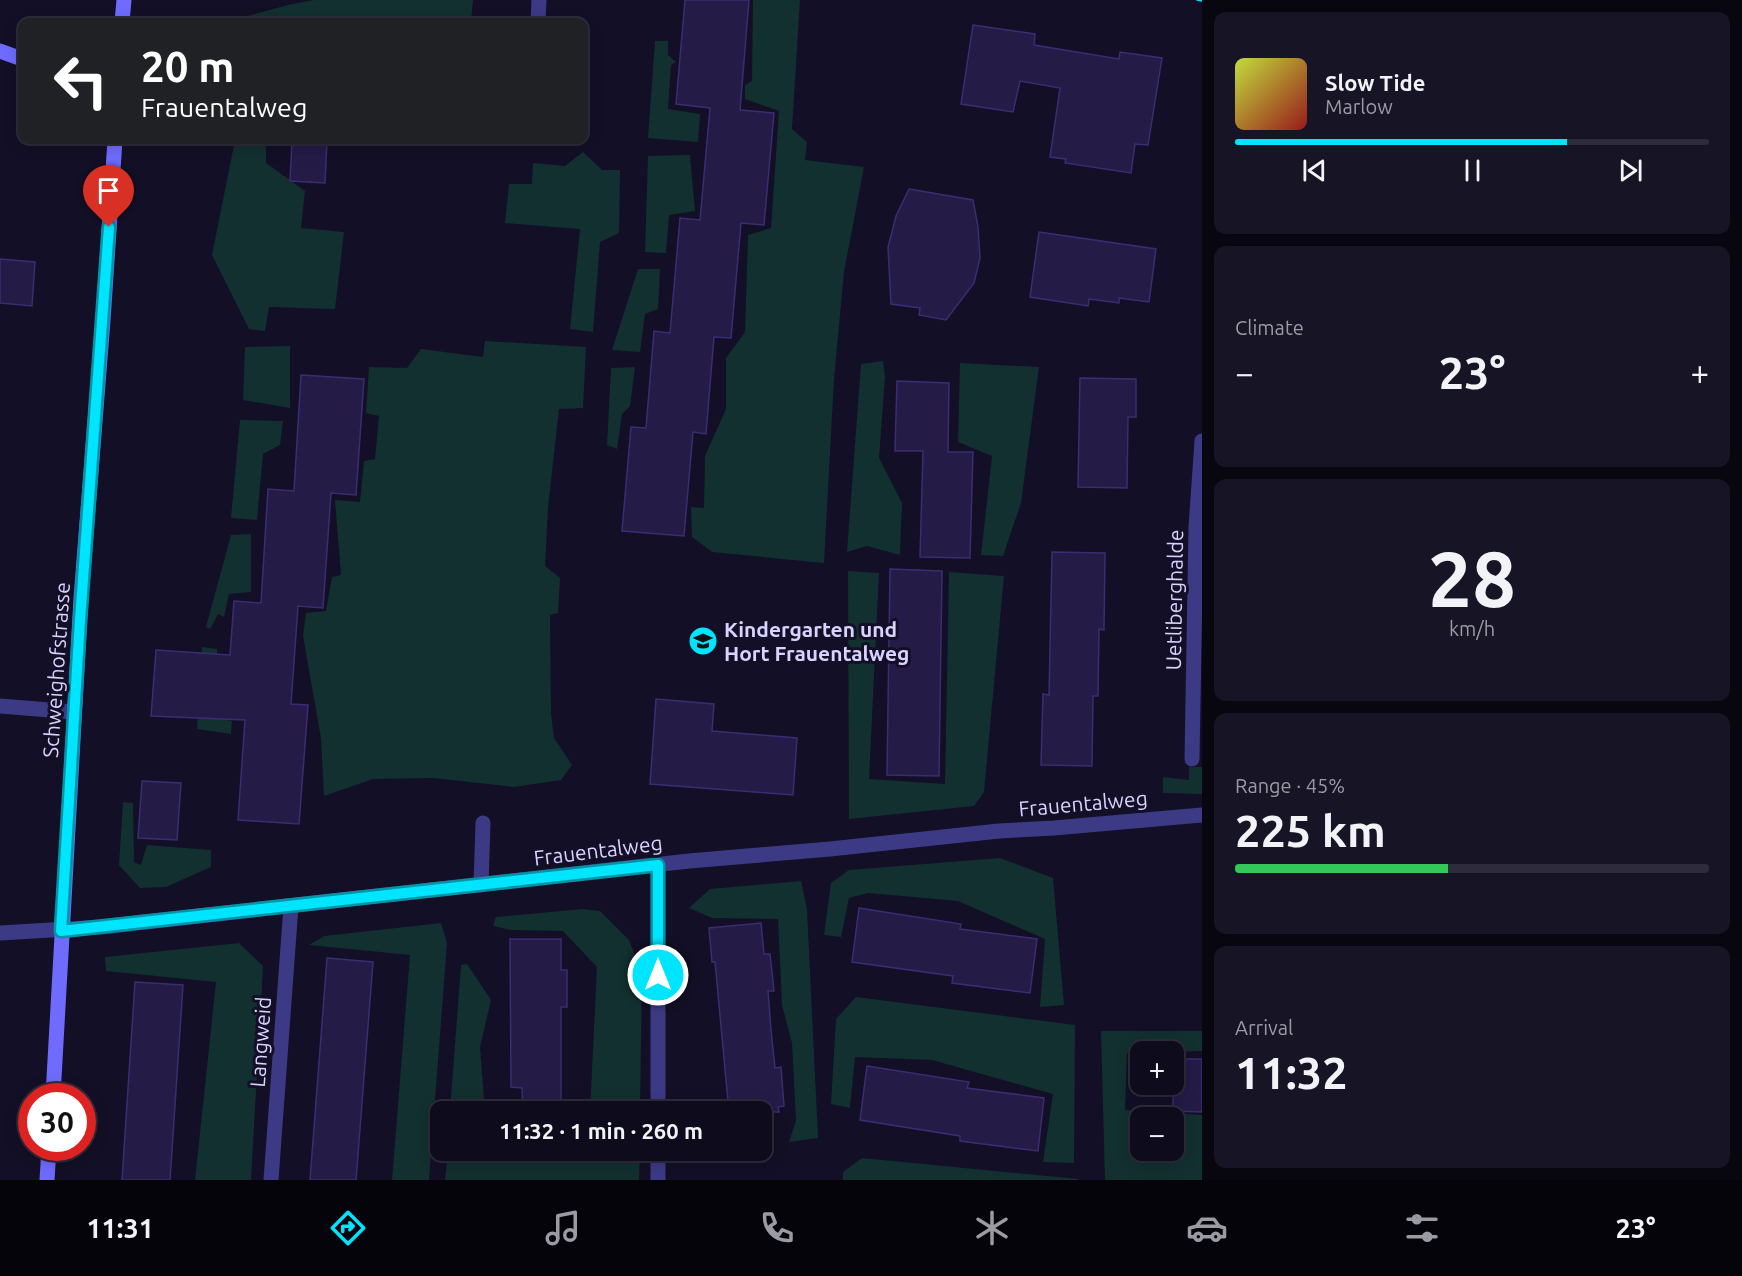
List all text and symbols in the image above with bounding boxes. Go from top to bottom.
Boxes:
icon: left [42,42,120,120]
text: 20 m [141,43,235,90]
text: Slow Tide [1325,70,1425,95]
text: Frauentalweg [141,92,307,122]
text: Marlow [1325,95,1393,118]
icon: previous [1298,154,1331,187]
icon: pause [1456,154,1489,187]
icon: next [1614,154,1647,187]
pin [83,165,134,227]
icon: arrive [92,174,125,207]
text: Climate [1235,316,1304,339]
text: 23° [1439,347,1505,398]
text: − [1235,354,1254,391]
text: + [1690,354,1709,391]
street label: Uetliberghalde [1161,529,1187,671]
text: 28 [1428,534,1516,622]
street label: Schweighofstrasse [38,581,74,759]
place label: Kindergarten und Hort Frauentalweg [724,617,909,665]
text: km/h [1449,617,1495,640]
school or university icon: Kindergarten und Hort Frauentalweg [687,625,719,657]
text: Range · 45% [1235,774,1345,797]
street label: Frauentalweg [1017,785,1149,821]
text: 225 km [1235,805,1386,856]
street label: Frauentalweg [532,830,664,870]
position arrow [626,943,690,1007]
street label: Langweid [245,996,275,1088]
text: Arrival [1235,1016,1293,1039]
map controls [1130,1041,1184,1161]
button: + [1130,1041,1184,1095]
text: 11:32 [1235,1047,1348,1098]
speed limit sign: 30 [18,1083,96,1161]
button: − [1130,1107,1184,1161]
text: 11:32 · 1 min · 260 m [499,1118,703,1143]
icon: directions [327,1207,369,1249]
icon: music [542,1207,584,1249]
icon: phone [756,1207,798,1249]
icon: climate [971,1207,1013,1249]
icon: car [1186,1207,1228,1249]
icon: filters [1401,1207,1443,1249]
text: 11:31 [86,1213,154,1243]
text: 23° [1616,1213,1656,1243]

